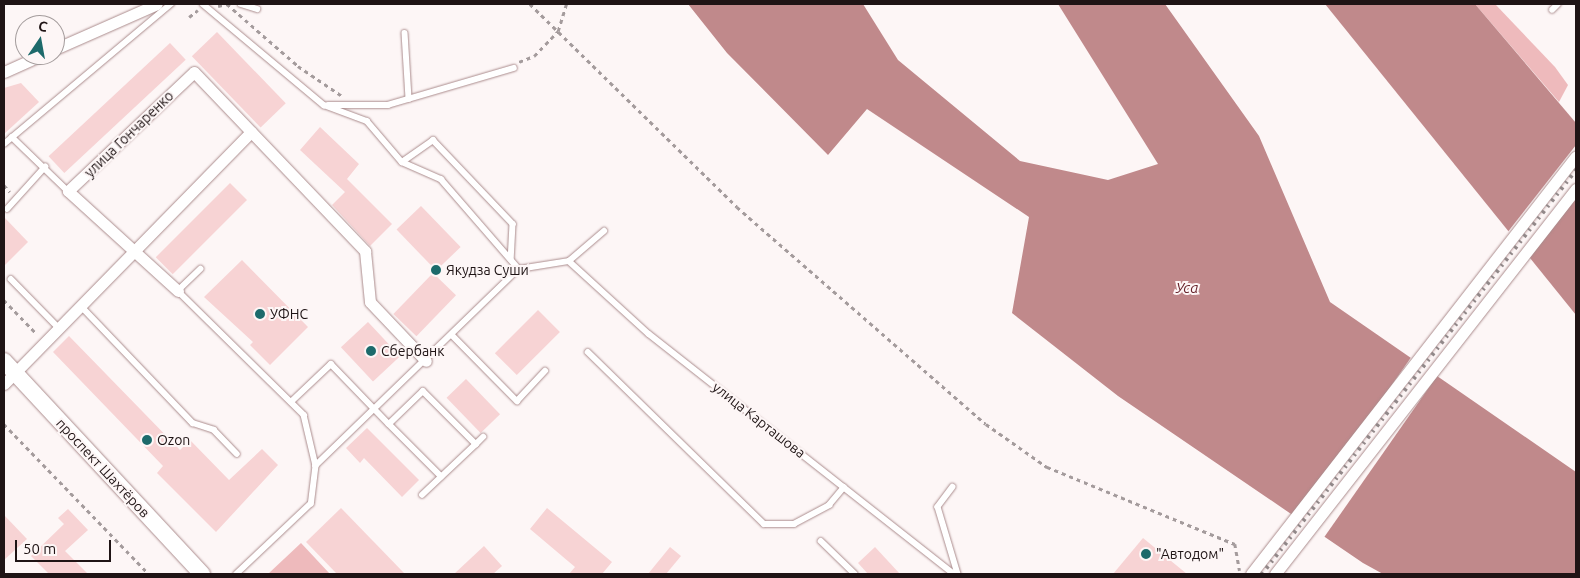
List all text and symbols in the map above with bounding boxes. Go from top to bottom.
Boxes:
north arrow [15,15,65,65]
text: С [37,18,49,35]
street label: улица Гончаренко [81,87,177,181]
place label: Якудза Суши [446,262,529,278]
marker: Якудза Суши [430,264,442,276]
water label: Уса [1176,279,1198,297]
place label: УФНС [270,306,308,322]
marker: УФНС [254,308,266,320]
place label: Сбербанк [381,343,444,359]
marker: Сбербанк [365,345,377,357]
street label: улица Карташова [709,379,809,461]
street label: проспект Шахтёров [53,415,153,521]
place label: Ozon [157,432,190,448]
marker: Ozon [141,434,153,446]
scale bar [18,530,114,562]
text: 50 m [23,540,56,557]
place label: "Автодом" [1156,546,1224,562]
marker: "Автодом" [1140,548,1152,560]

